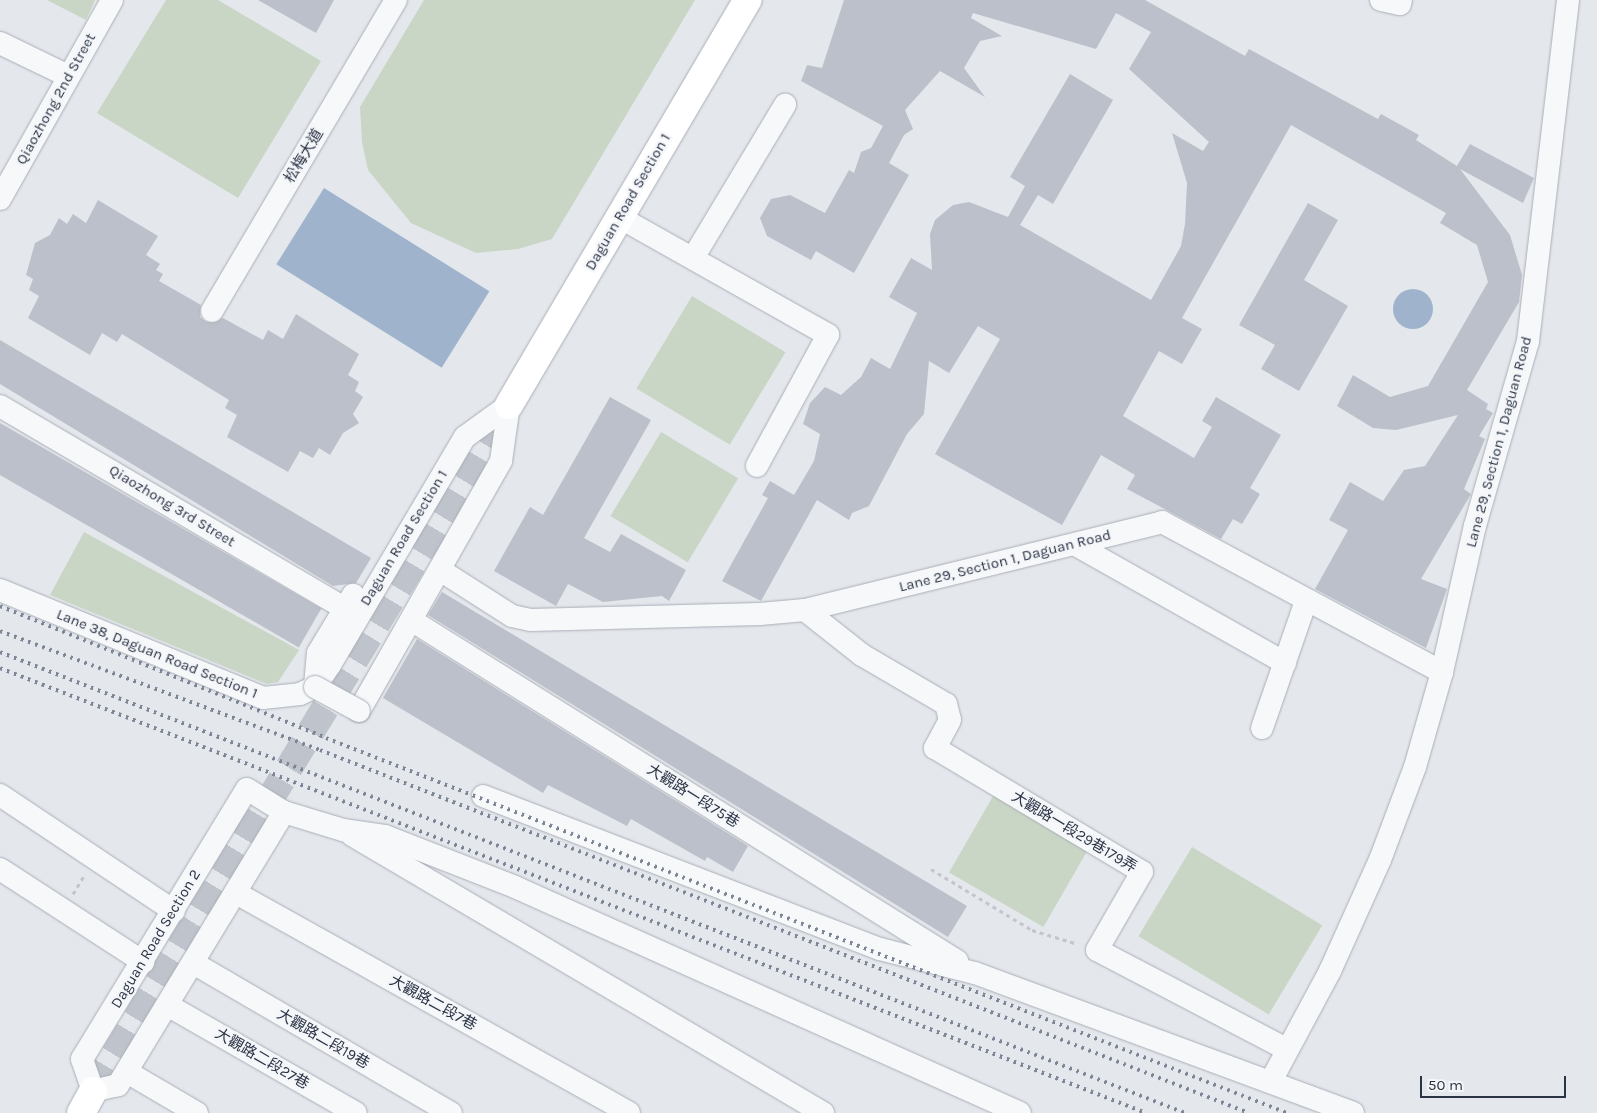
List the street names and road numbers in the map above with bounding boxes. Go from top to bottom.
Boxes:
street label: Qiaozhong 2nd Street [12,30,100,168]
street label: 松梅大道 [281,126,327,186]
street label: Daguan Road Section 1 [581,130,675,274]
street label: Lane 29, Section 1, Daguan Road [1462,334,1536,550]
street label: Qiaozhong 3rd Street [106,461,238,551]
street label: Daguan Road Section 1 [356,467,452,609]
street label: Lane 29, Section 1, Daguan Road [897,526,1113,596]
street label: Lane 38, Daguan Road Section 1 [54,605,260,703]
street label: 大觀路一段75巷 [643,760,743,832]
street label: 大觀路一段29巷179弄 [1008,787,1140,877]
street label: Daguan Road Section 2 [107,866,205,1012]
street label: 大觀路二段7巷 [386,972,480,1034]
street label: 大觀路二段19巷 [274,1005,372,1073]
street label: 大觀路二段27巷 [212,1025,312,1093]

